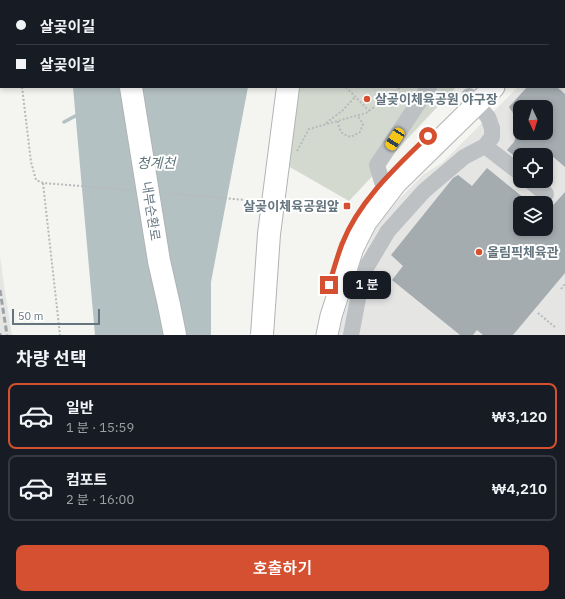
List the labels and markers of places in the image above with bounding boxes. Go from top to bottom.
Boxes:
place label: 살곶이체육공원 야구장 [375,91,498,108]
marker: 살곶이체육공원 야구장 [362,94,372,104]
place label: 살곶이체육공원앞 [243,198,339,215]
marker: 살곶이체육공원앞 [342,201,352,211]
place label: 올림픽체육관 [487,244,559,261]
marker: 올림픽체육관 [474,247,484,257]

